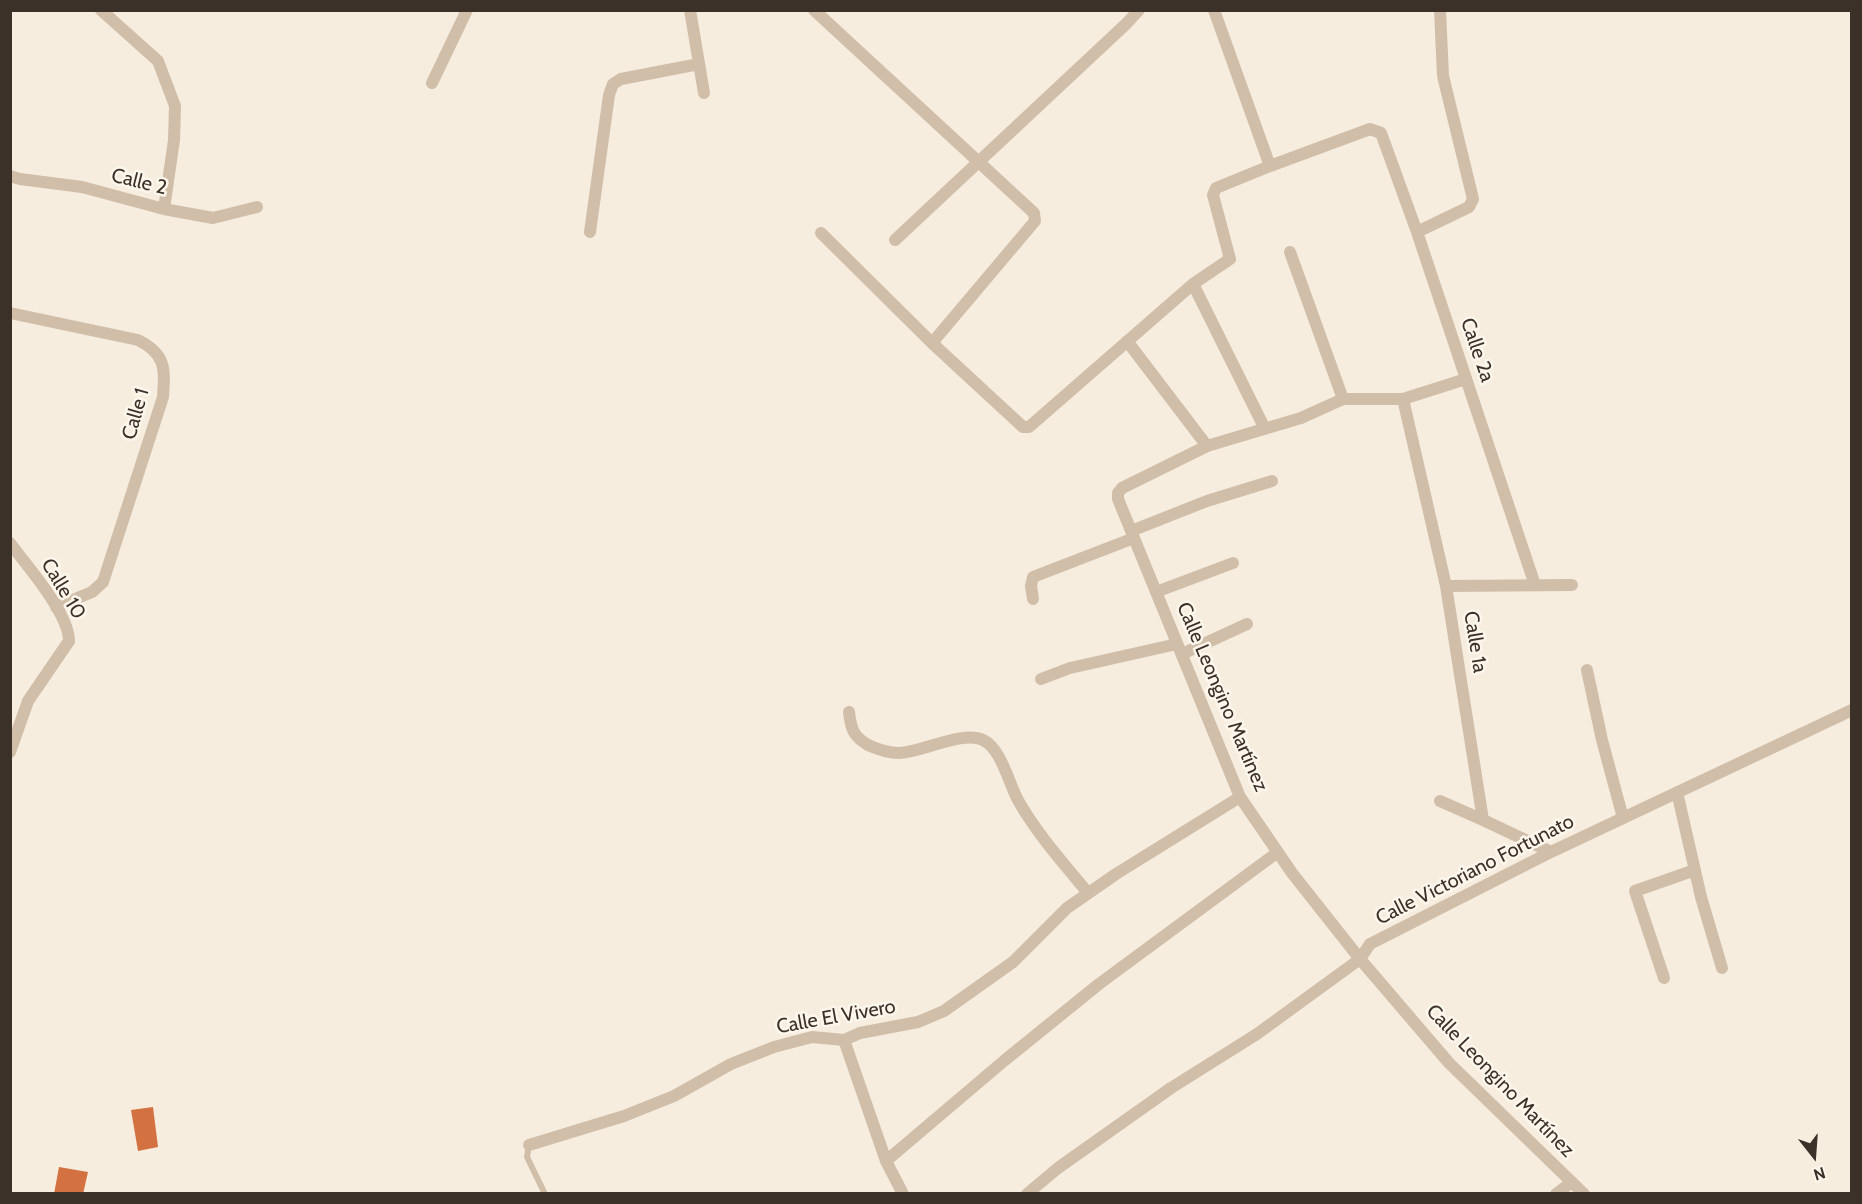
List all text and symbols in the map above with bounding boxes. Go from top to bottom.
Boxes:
street label: Calle 2 [109,164,169,200]
street label: Calle 2a [1455,315,1499,385]
street label: Calle 1 [117,385,155,443]
street label: Calle 10 [36,554,90,624]
street label: Calle Leongino Martínez [1171,599,1273,795]
street label: Calle 1a [1458,609,1492,675]
street label: Calle Victoriano Fortunato [1372,810,1578,930]
street label: Calle El Vivero [775,995,897,1039]
street label: Calle Leongino Martínez [1421,1000,1579,1162]
north arrow [1784,1126,1844,1186]
text: N [1811,1163,1828,1184]

